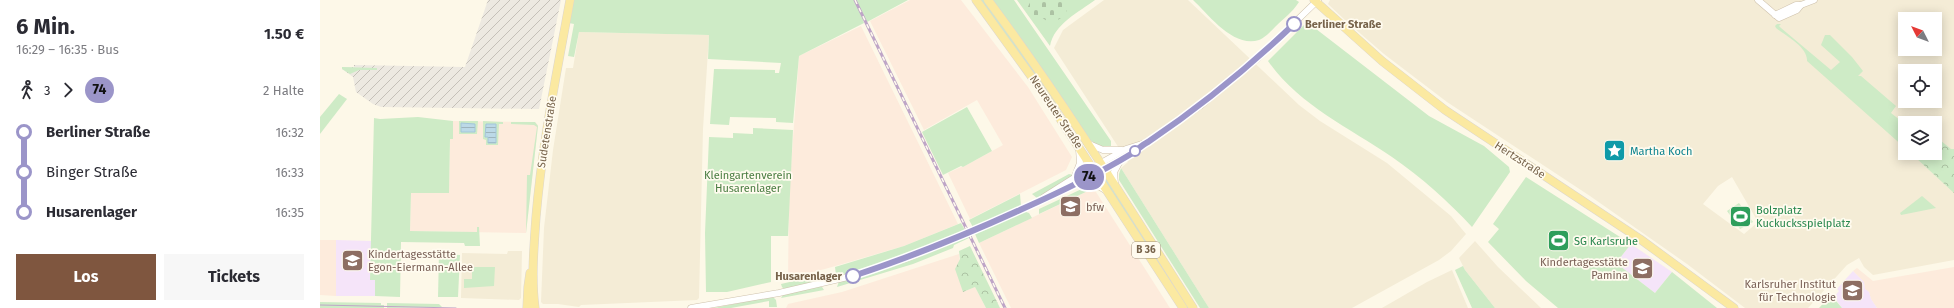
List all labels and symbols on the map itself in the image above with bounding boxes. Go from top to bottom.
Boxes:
north arrow [1898,12,1942,56]
marker: Berliner Straße [1286,16,1302,32]
place label: Berliner Straße [1305,18,1381,31]
street label: Neureuter Straße [1027,73,1085,151]
street label: Sudetenstraße [535,95,559,169]
place icon: Martha Koch [1602,138,1628,164]
street label: Hertzstraße [1492,139,1548,181]
unlabelled marker [1129,145,1141,157]
place label: Martha Koch [1630,145,1693,158]
line badge: 74 [1071,164,1107,190]
park label: Kleingartenverein Husarenlager [704,169,792,195]
school or university icon: bfw [1057,194,1083,220]
place label: bfw [1086,201,1104,214]
sports icon: Bolzplatz Kuckucksspielplatz [1727,203,1753,229]
place label: Bolzplatz Kuckucksspielplatz [1756,204,1851,230]
sports icon: SG Karlsruhe [1545,228,1571,254]
place label: SG Karlsruhe [1574,235,1638,248]
road number: B 36 [1132,242,1160,258]
school or university icon: Kindertagesstätte Egon-Eiermann-Allee [340,247,366,273]
place label: Kindertagesstätte Egon-Eiermann-Allee [368,248,473,274]
school or university icon: Kindertagesstätte Pamina [1630,255,1656,281]
place label: Kindertagesstätte Pamina [1540,256,1628,282]
marker: Husarenlager [845,268,861,284]
place label: Husarenlager [775,270,843,283]
school or university icon: Karlsruher Institut für Technologie [1839,277,1865,303]
place label: Karlsruher Institut für Technologie [1745,278,1836,304]

